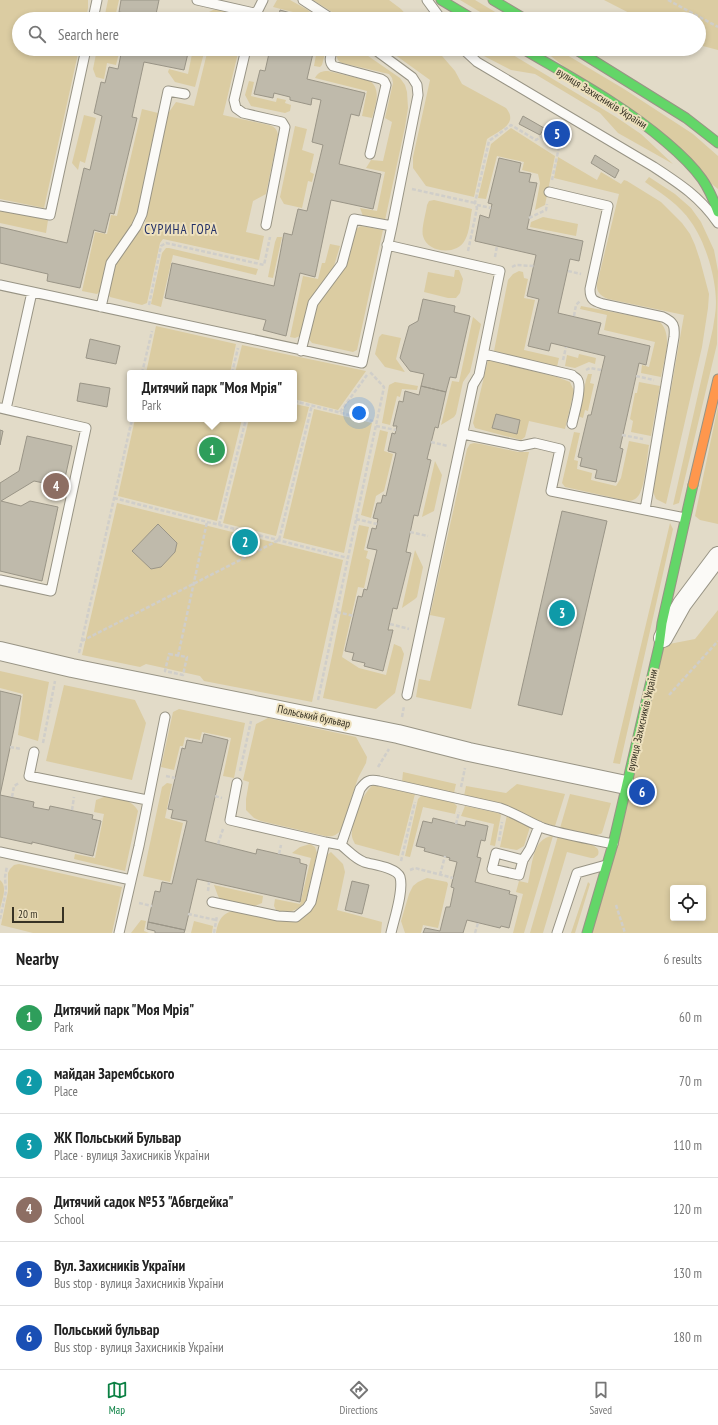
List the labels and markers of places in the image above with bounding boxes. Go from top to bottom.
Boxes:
pin: 5 [544,119,570,149]
pin: 1 [199,435,225,465]
pin: 4 [43,471,69,501]
pin: 2 [232,527,258,557]
pin: 3 [549,598,575,628]
pin: 6 [629,777,655,807]

